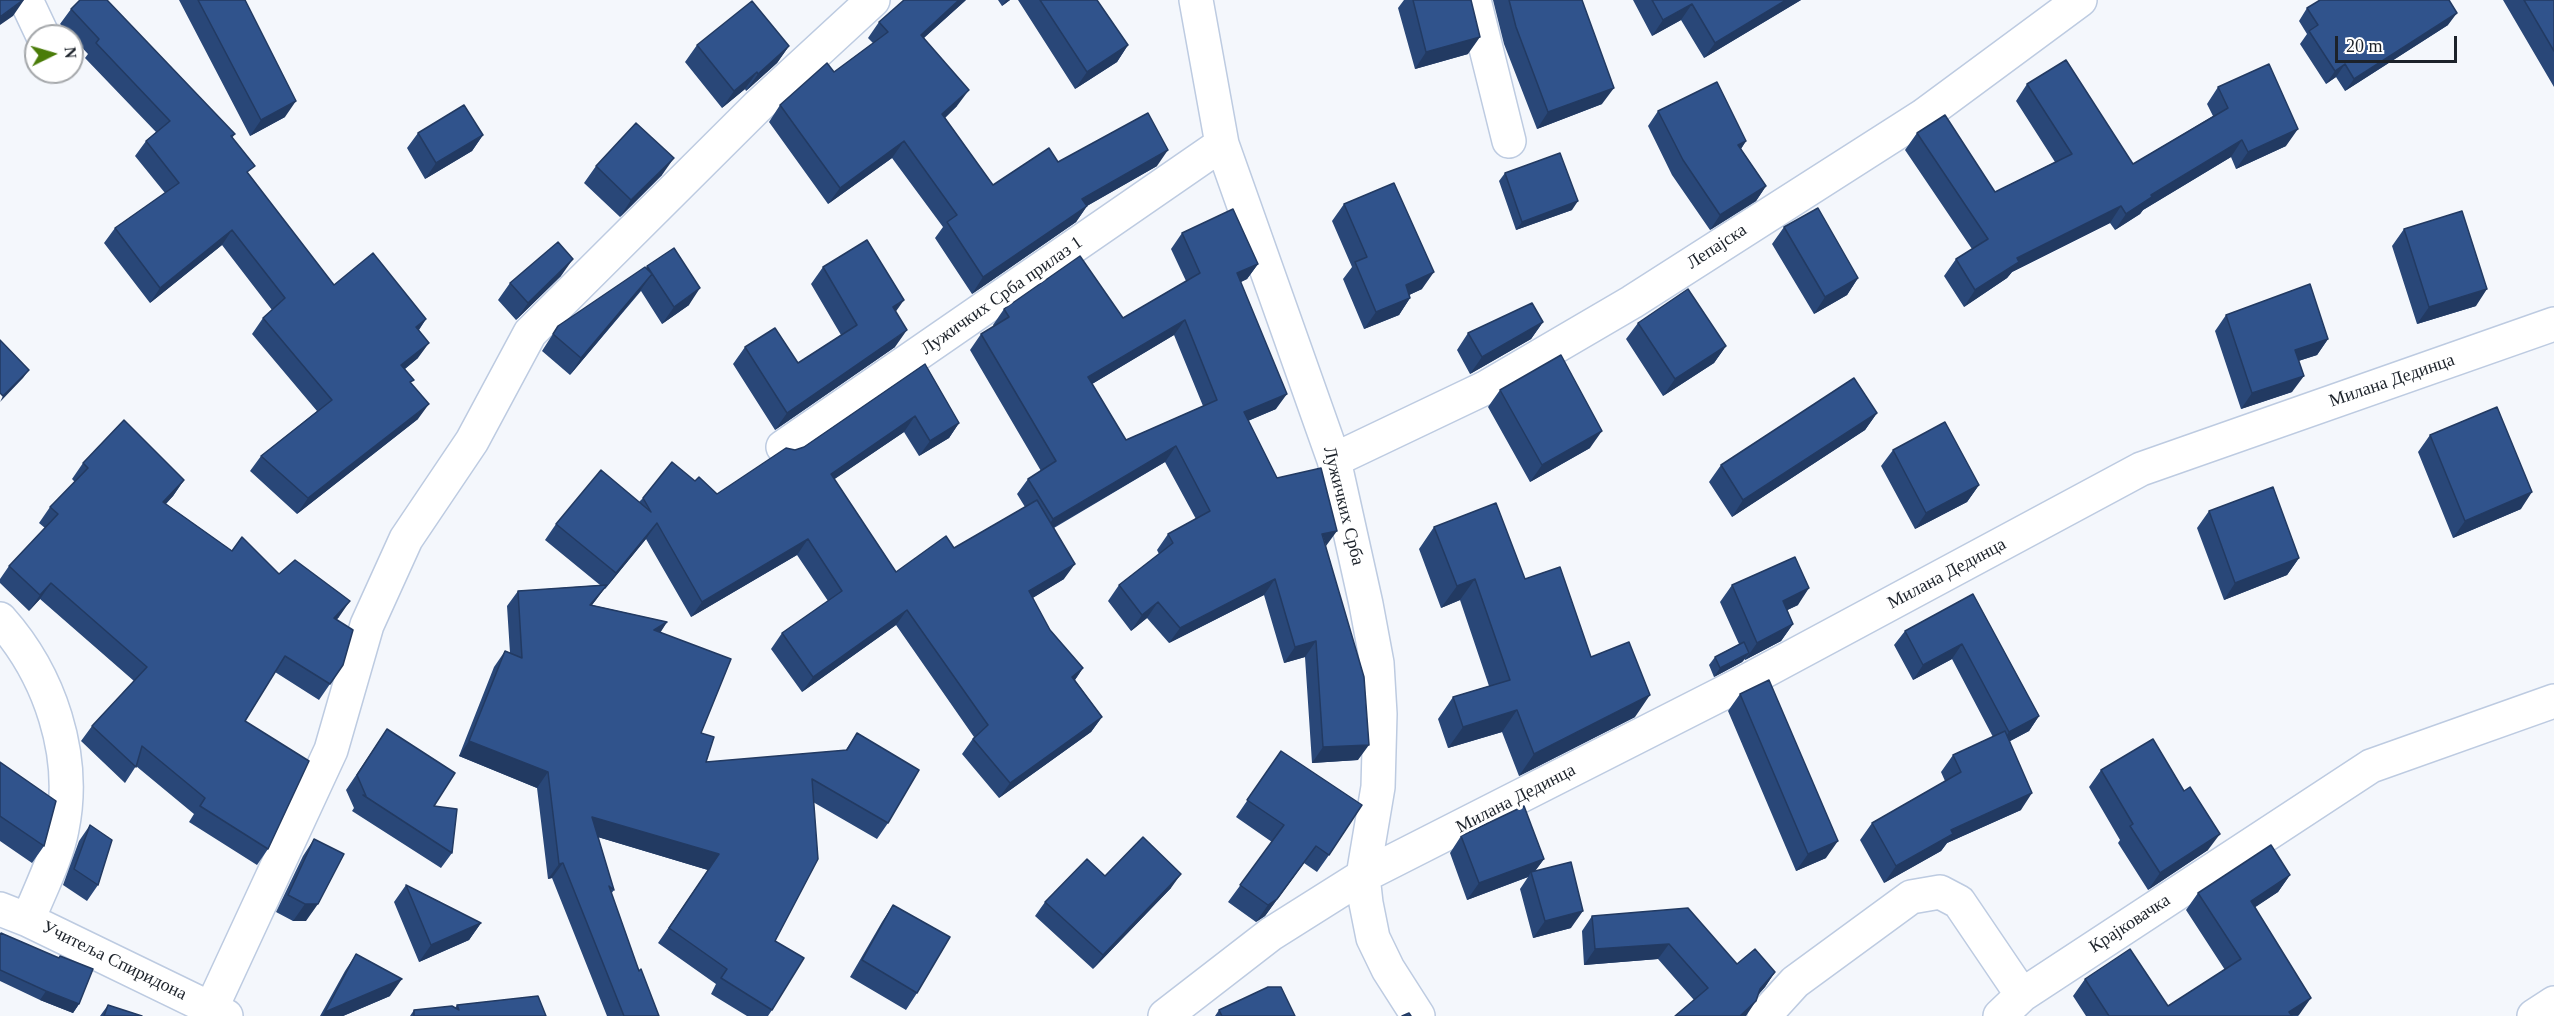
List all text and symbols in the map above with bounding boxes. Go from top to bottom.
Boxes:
north arrow [24,24,84,84]
scale bar [2338,24,2460,62]
text: 20 m [2346,36,2383,56]
text: N [61,46,79,59]
street label: Лепајска [1683,220,1751,274]
street label: Лужичких Срба прилаз 1 [917,232,1087,360]
street label: Милана Дединца [2327,349,2457,413]
street label: Лужичких Срба [1318,444,1368,568]
street label: Милана Дединца [1884,534,2010,614]
street label: Милана Дединца [1453,760,1579,838]
street label: Крајковачка [2086,890,2174,958]
street label: Учитеља Спиридона [38,917,190,1005]

